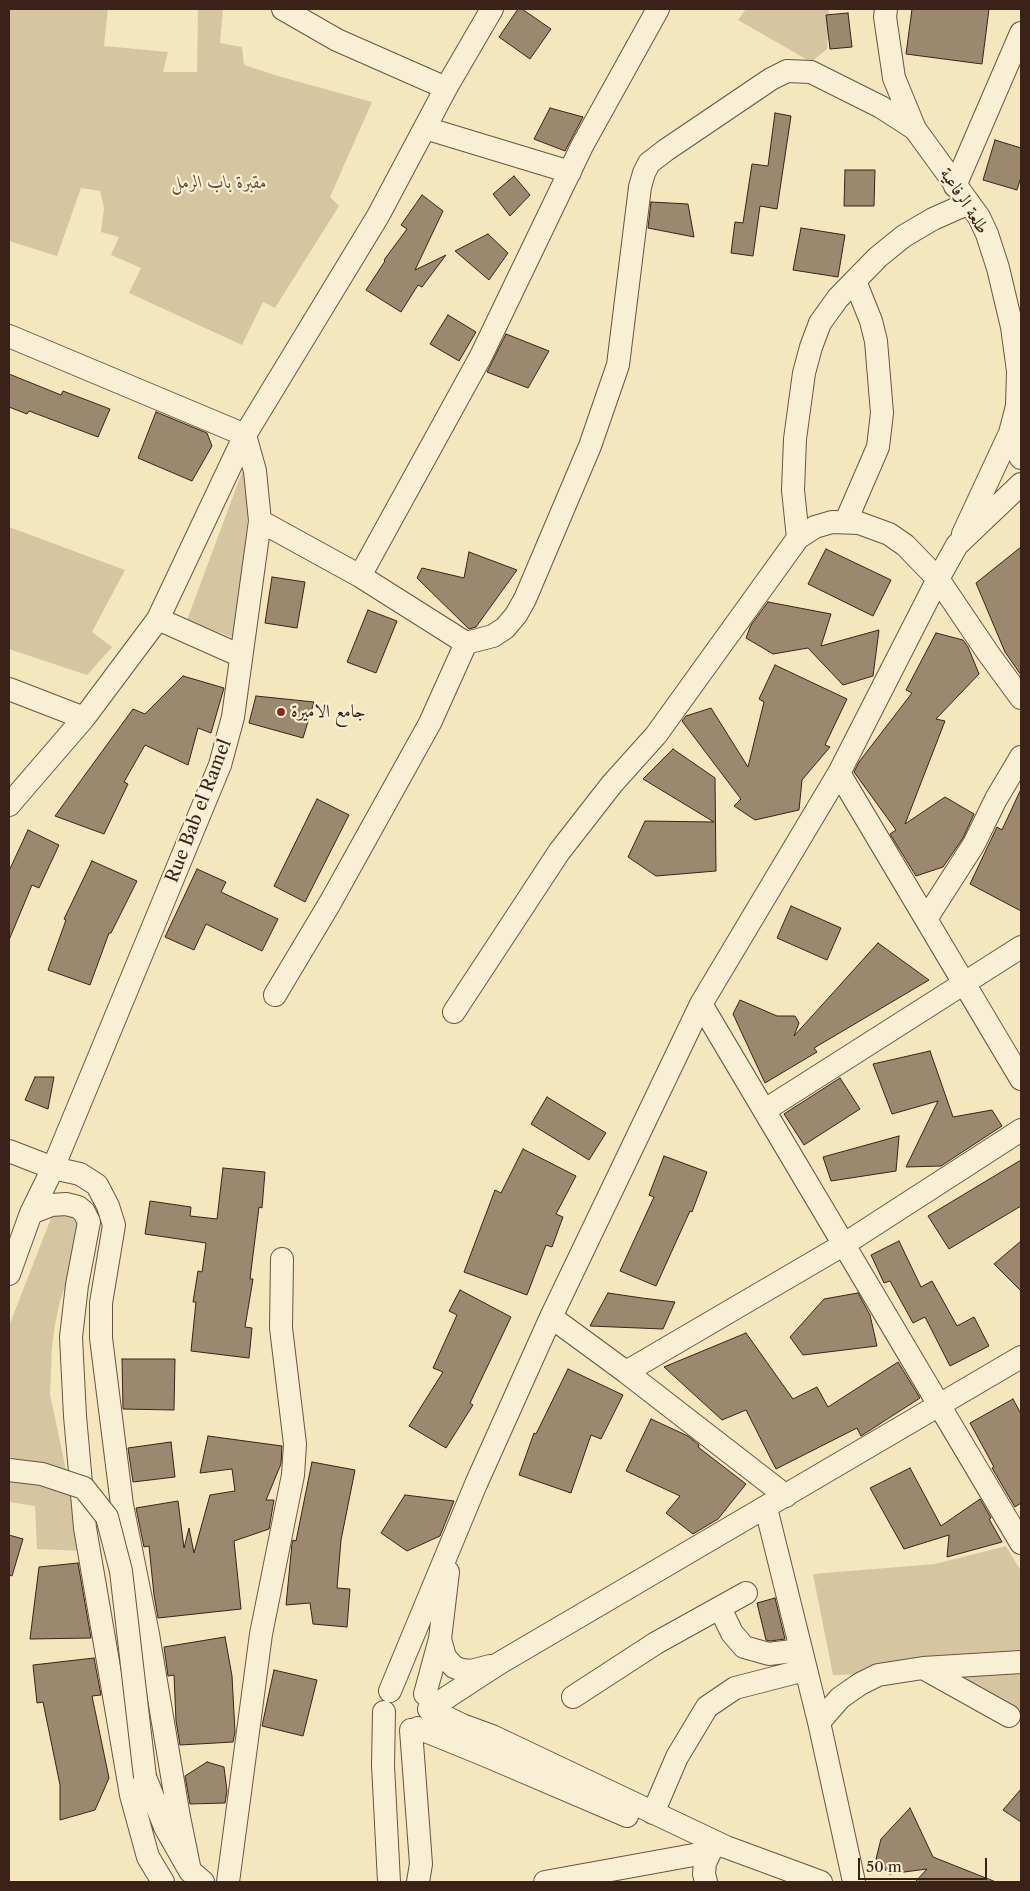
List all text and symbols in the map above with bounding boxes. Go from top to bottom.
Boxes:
street label: طلعة الرفاعية [935,164,993,238]
park label: مقبرة باب الرمل [171,172,267,194]
place label: جامع الاميرة [291,701,366,723]
marker: جامع الاميرة [275,706,287,718]
street label: Rue Bab el Ramel [162,736,236,886]
scale bar [860,1848,989,1880]
text: 50 m [866,1857,902,1876]

